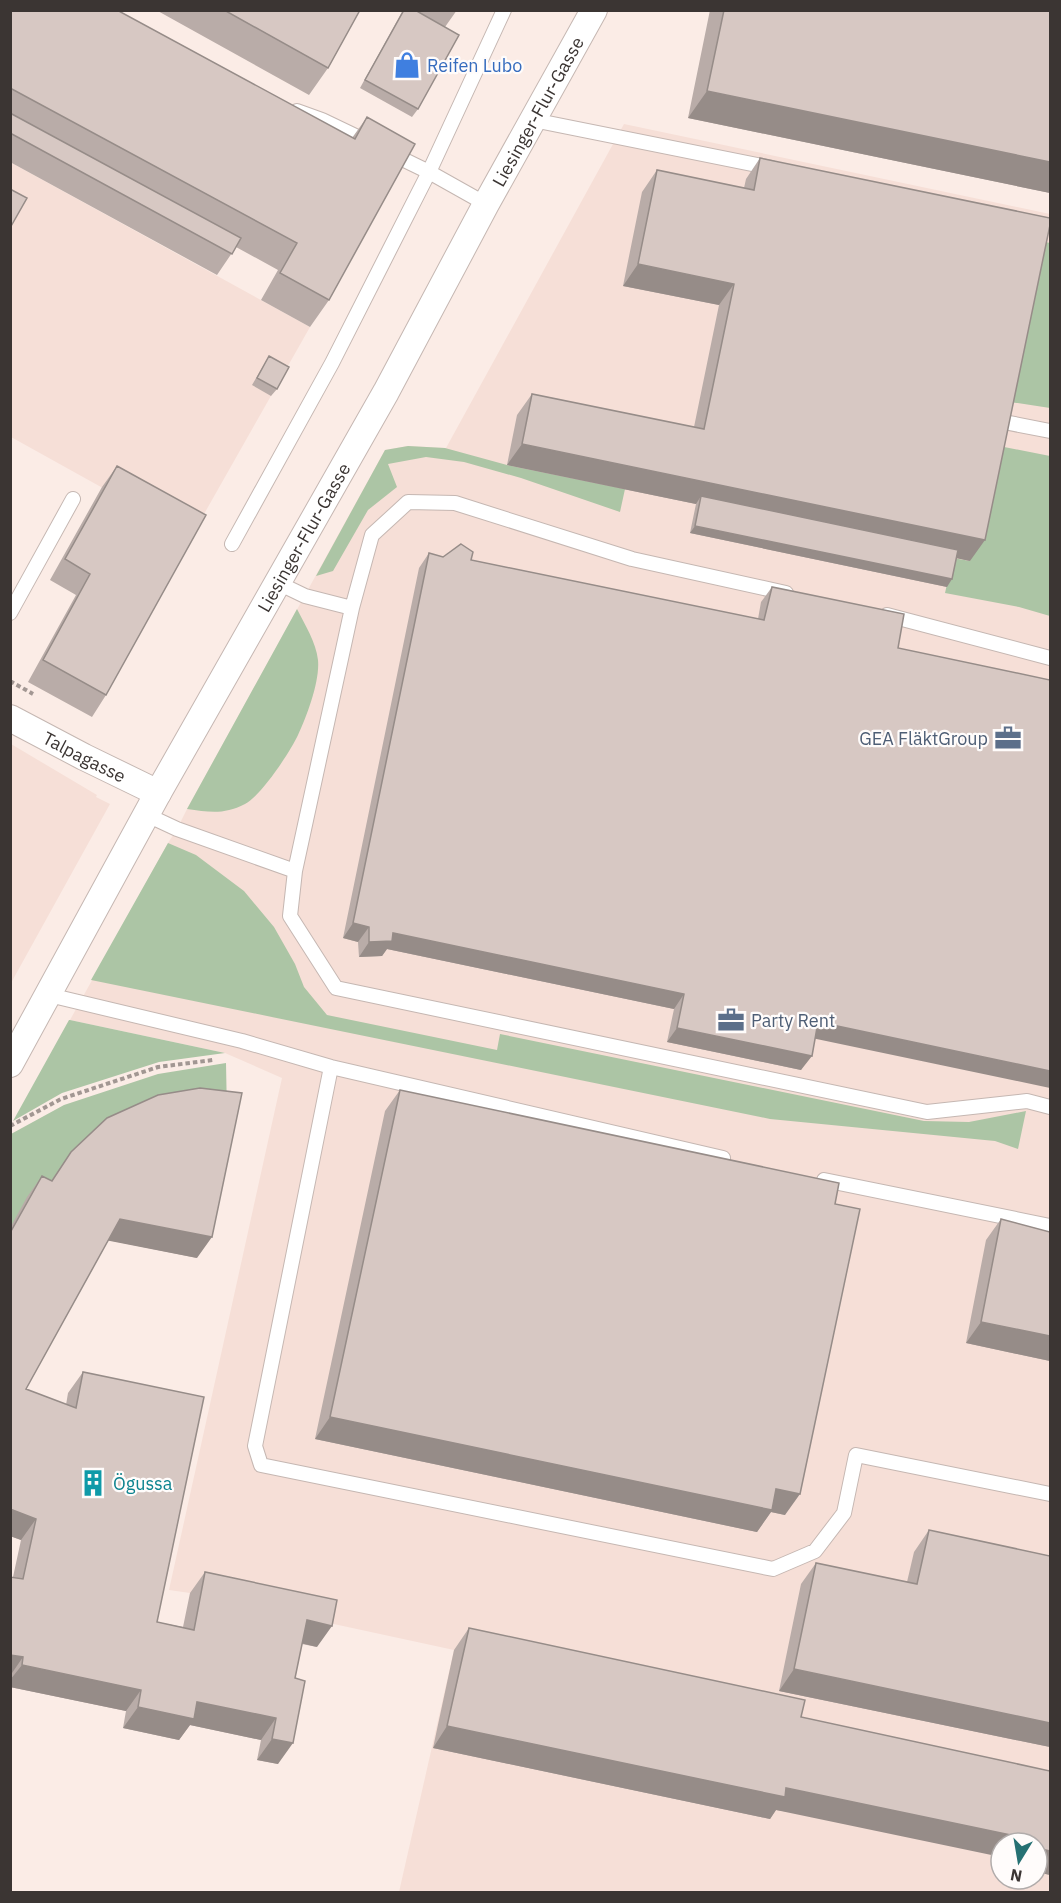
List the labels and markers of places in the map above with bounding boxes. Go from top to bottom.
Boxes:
shop icon: Reifen Lubo [392,50,422,80]
place label: Reifen Lubo [427,54,522,77]
office icon: GEA FläktGroup [993,723,1023,753]
place label: GEA FläktGroup [859,727,988,750]
office icon: Party Rent [716,1005,746,1035]
place label: Party Rent [751,1009,835,1032]
building icon: Ögussa [78,1468,108,1498]
place label: Ögussa [113,1472,173,1495]

